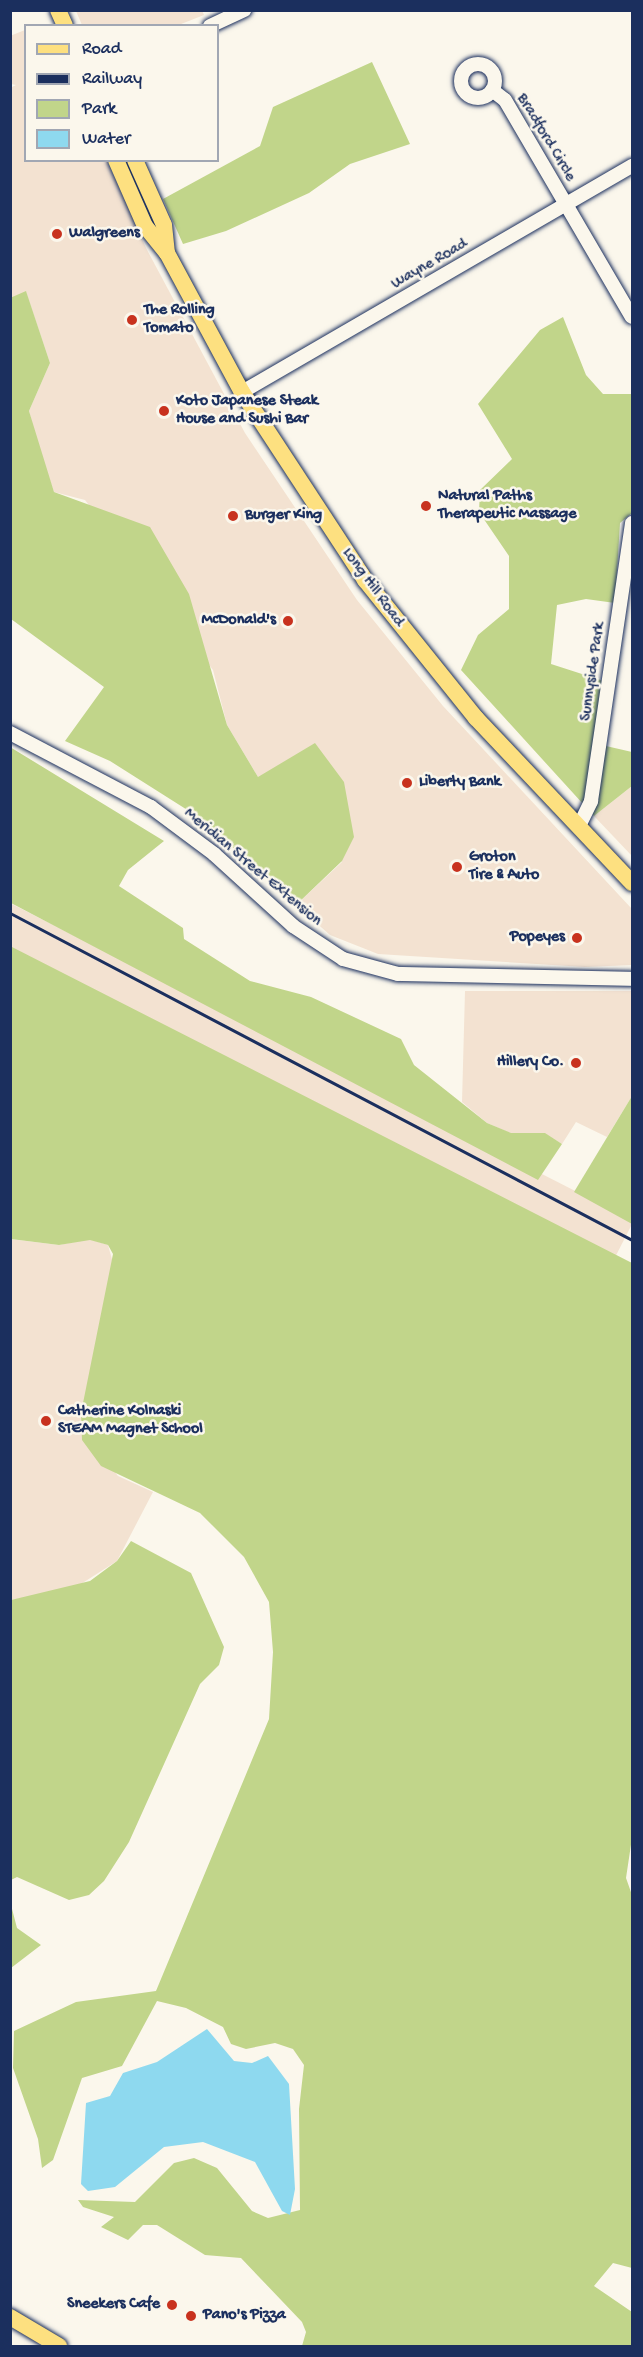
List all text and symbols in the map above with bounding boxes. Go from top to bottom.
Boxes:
legend [24,24,219,162]
text: Road [82,39,121,60]
text: Railway [82,69,142,90]
street label: Bradford Circle [511,91,579,185]
text: Park [82,99,116,120]
text: Water [82,129,130,150]
place label: Walgreens [69,224,140,244]
marker: Walgreens [50,227,64,241]
street label: Wayne Road [388,235,472,295]
place label: The Rolling Tomato [144,301,215,339]
marker: The Rolling Tomato [125,313,139,327]
place label: Koto Japanese Steak House and Sushi Bar [176,392,318,430]
marker: Koto Japanese Steak House and Sushi Bar [157,404,171,418]
place label: Natural Paths Therapeutic Massage [438,487,576,525]
marker: Natural Paths Therapeutic Massage [419,499,433,513]
place label: Burger King [245,506,322,526]
marker: Burger King [226,509,240,523]
street label: Long Hill Road [337,545,407,631]
place label: McDonald's [201,611,276,631]
marker: McDonald's [281,614,295,628]
street label: Sunnyside Park [578,621,610,723]
place label: Liberty Bank [419,773,501,793]
marker: Liberty Bank [400,776,414,790]
street label: Meridian Street Extension [179,805,325,931]
place label: Groton Tire & Auto [469,848,539,886]
marker: Groton Tire & Auto [450,860,464,874]
place label: Popeyes [510,928,565,948]
marker: Popeyes [570,931,584,945]
place label: Hillery Co. [497,1053,564,1073]
marker: Hillery Co. [569,1056,583,1070]
place label: Catherine Kolnaski STEAM Magnet School [58,1402,203,1440]
marker: Catherine Kolnaski STEAM Magnet School [39,1414,53,1428]
place label: Sneekers Cafe [67,2295,160,2315]
marker: Sneekers Cafe [165,2298,179,2312]
place label: Pano's Pizza [203,2306,286,2326]
marker: Pano's Pizza [184,2309,198,2323]

